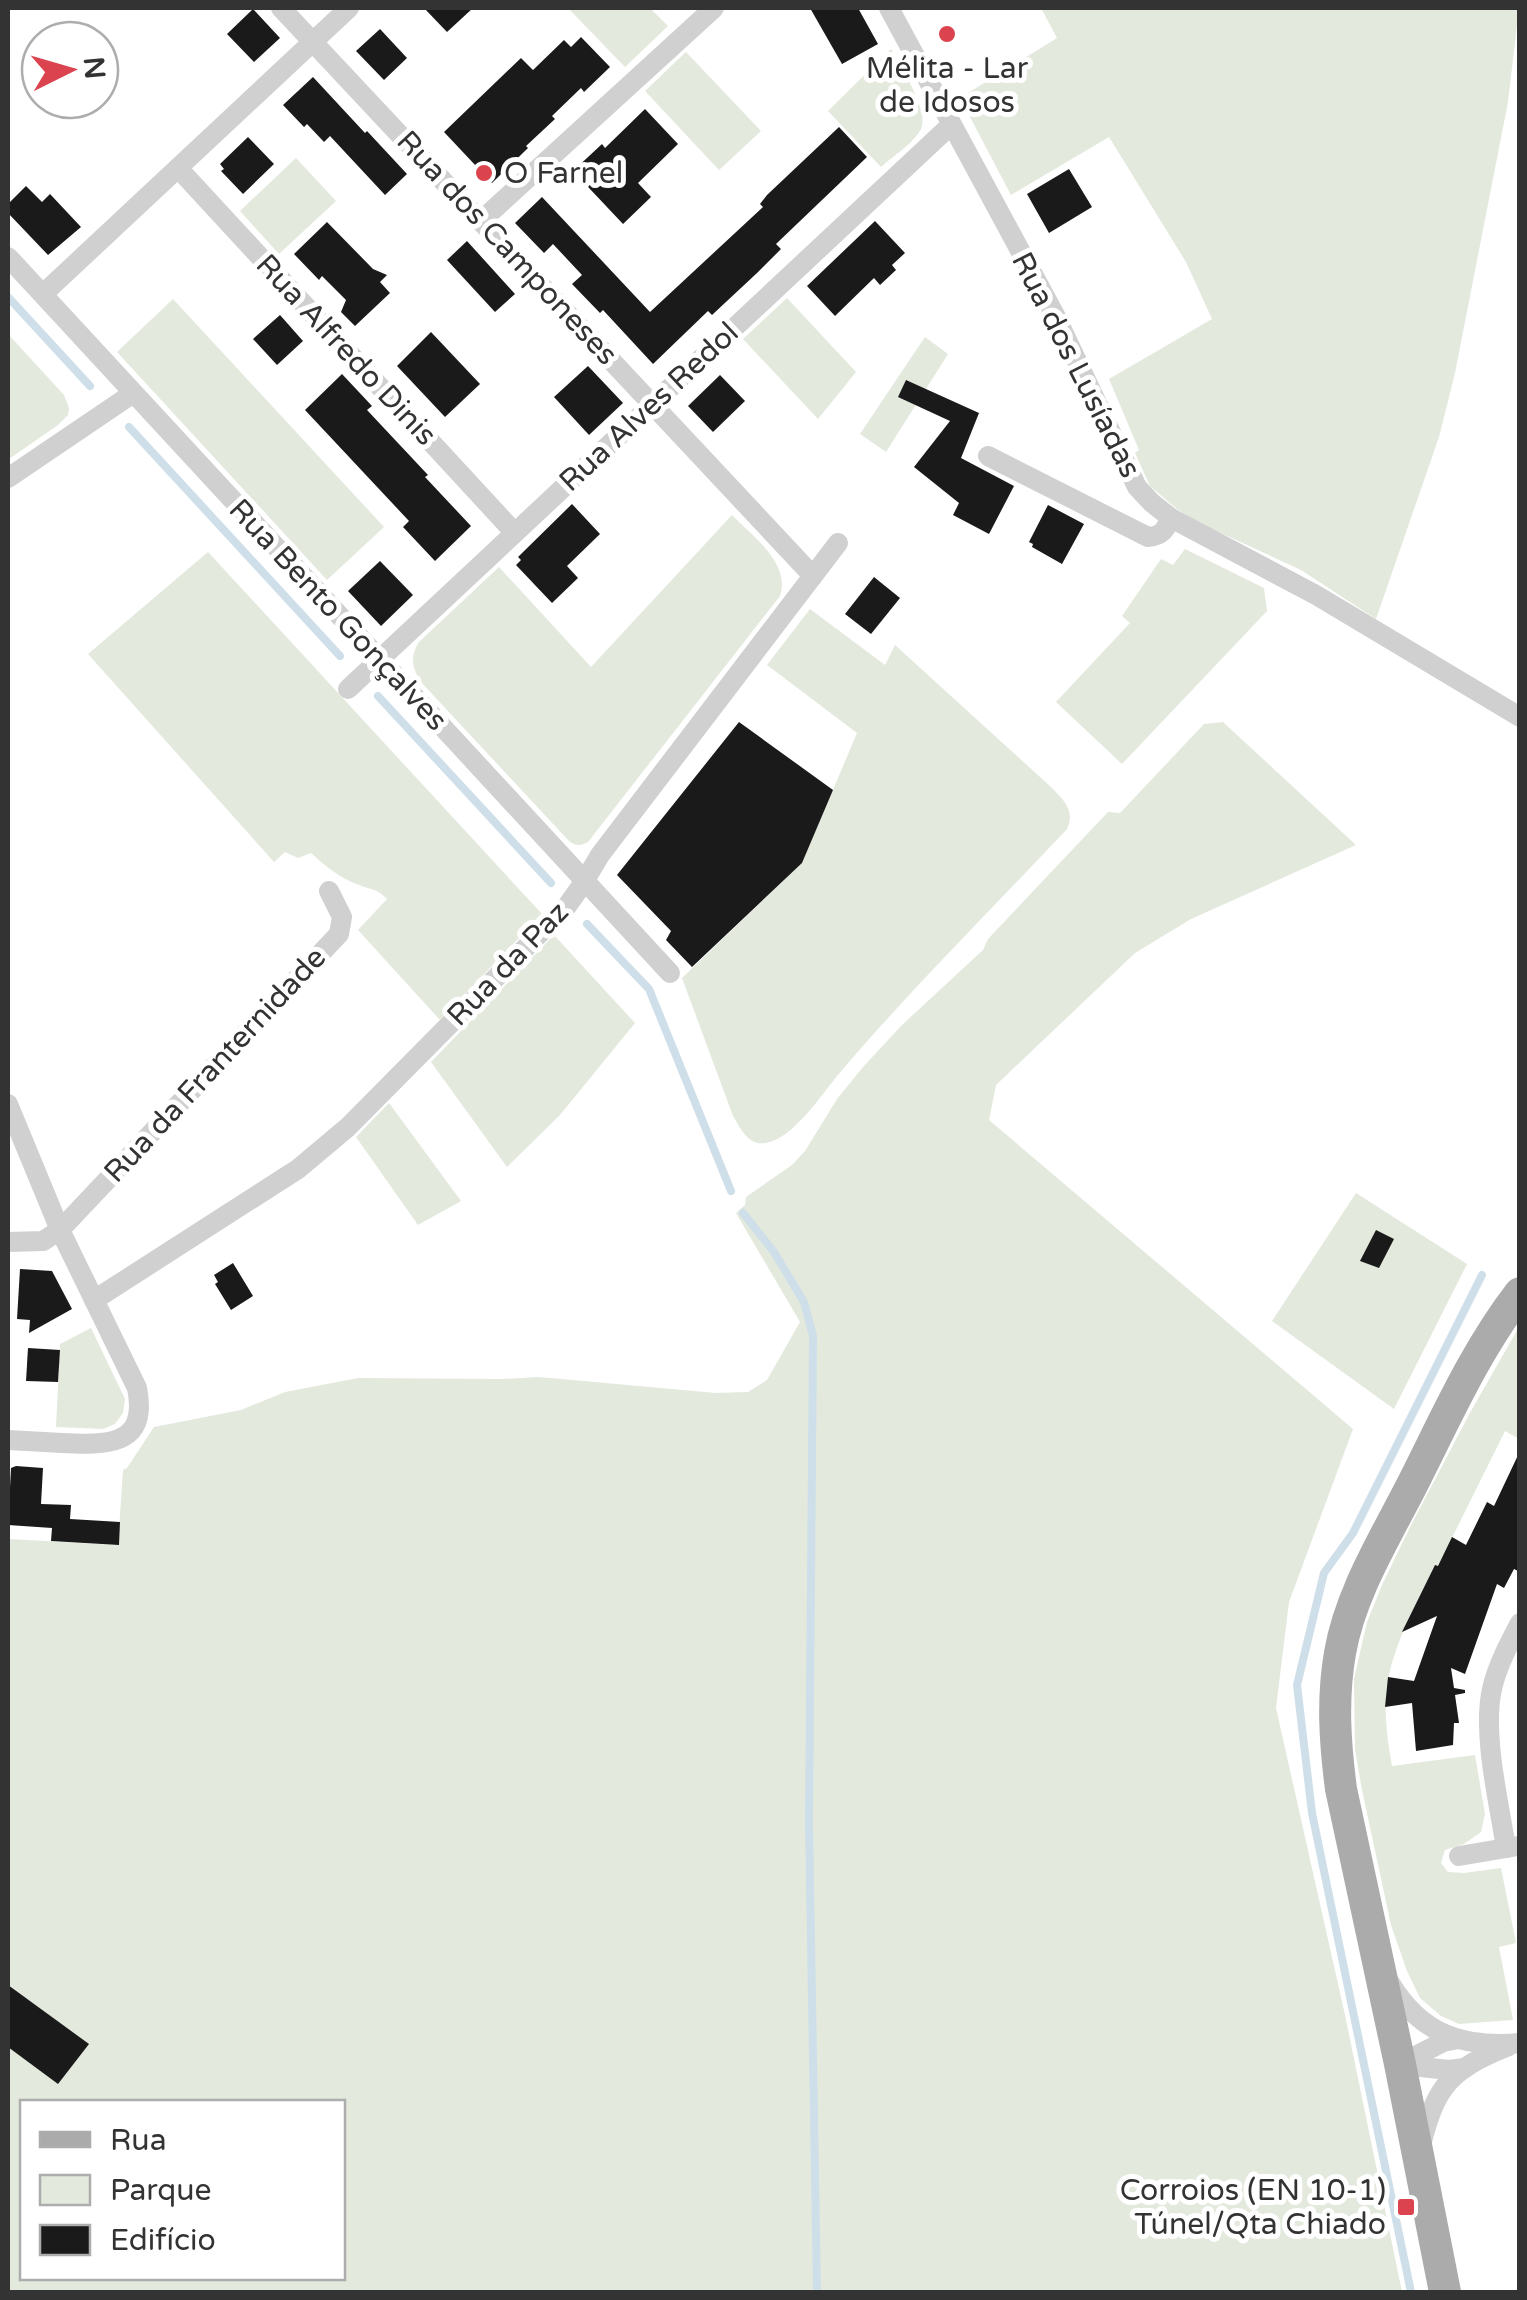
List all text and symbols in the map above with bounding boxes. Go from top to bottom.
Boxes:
north arrow [20,20,120,120]
marker: Mélita - Lar de Idosos [936,23,958,45]
place label: Mélita - Lar de Idosos [866,50,1029,121]
text: N [76,55,112,81]
street label: Rua dos Camponeses [389,123,625,373]
place label: O Farnel [504,155,623,192]
marker: O Farnel [473,162,495,184]
street label: Rua dos Lusíadas [1003,246,1149,484]
street label: Rua Alfredo Dinis [248,247,444,453]
street label: Rua Alves Redol [552,314,746,500]
street label: Rua Bento Gonçalves [221,491,455,739]
street label: Rua da Paz [439,894,577,1034]
street label: Rua da Franternidade [96,939,334,1191]
legend [20,2100,345,2280]
text: Rua [110,2122,167,2159]
text: Parque [110,2172,211,2209]
place label: Corroios (EN 10-1) Túnel/Qta Chiado [1120,2172,1386,2243]
marker: Corroios (EN 10-1) Túnel/Qta Chiado [1395,2196,1417,2218]
text: Edifício [110,2222,216,2259]

